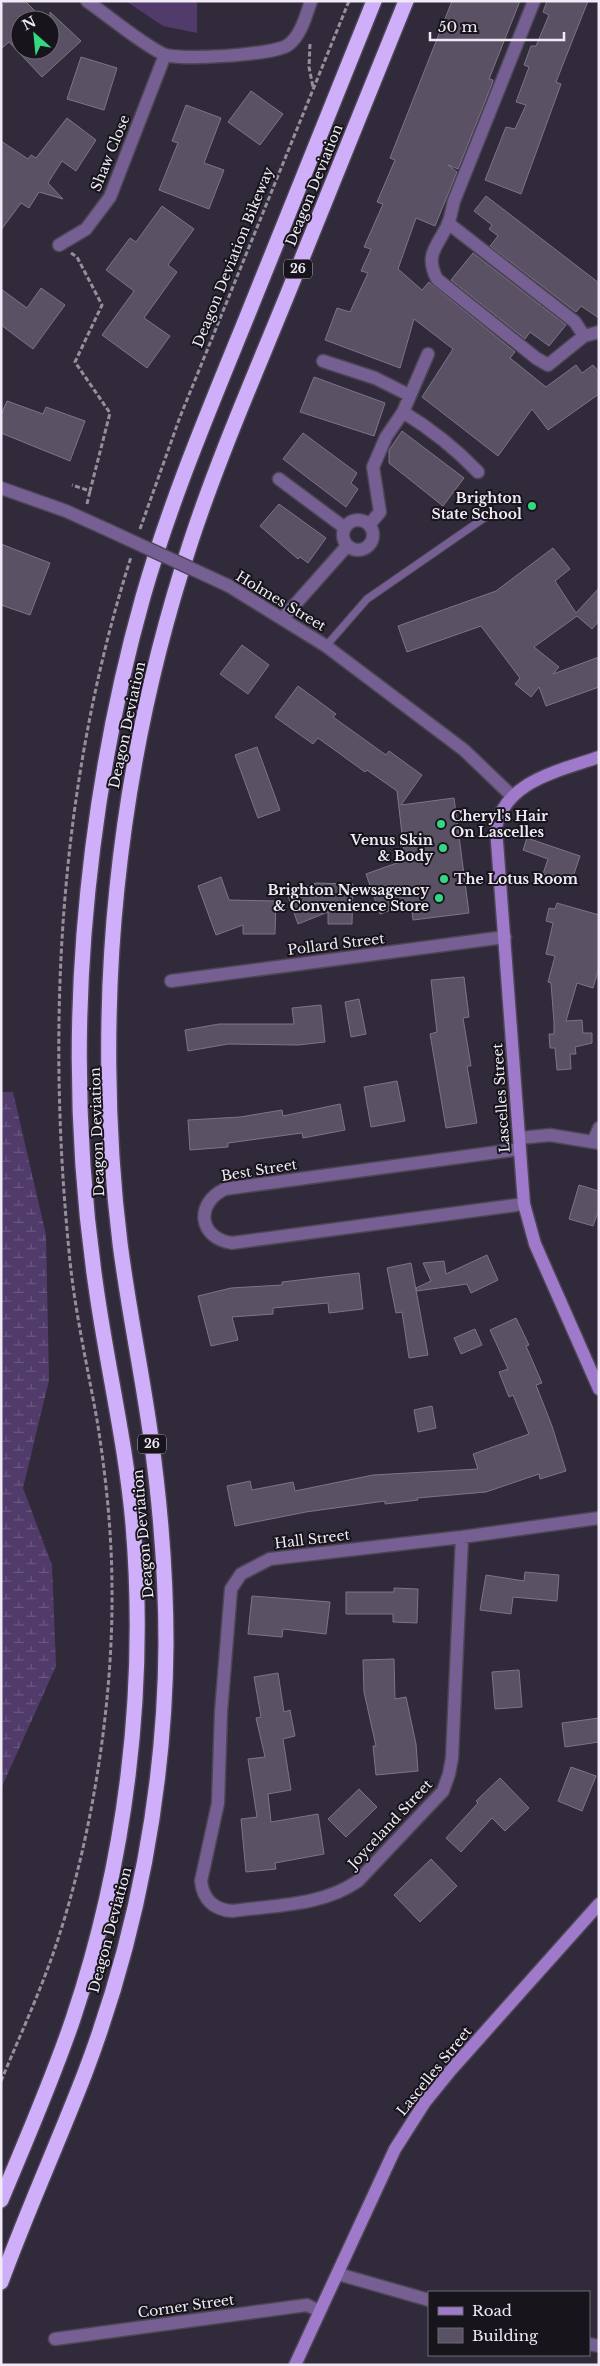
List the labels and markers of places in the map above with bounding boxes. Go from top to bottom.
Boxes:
place label: Brighton State School [432,489,522,523]
marker: Brighton State School [526,500,538,512]
place label: Cheryl's Hair On Lascelles [451,807,548,841]
marker: Cheryl's Hair On Lascelles [435,818,447,830]
place label: Venus Skin & Body [350,831,434,865]
marker: Venus Skin & Body [437,842,449,854]
place label: The Lotus Room [454,870,579,888]
marker: The Lotus Room [438,873,450,885]
place label: Brighton Newsagency & Convenience Store [267,881,430,915]
marker: Brighton Newsagency & Convenience Store [433,892,445,904]

